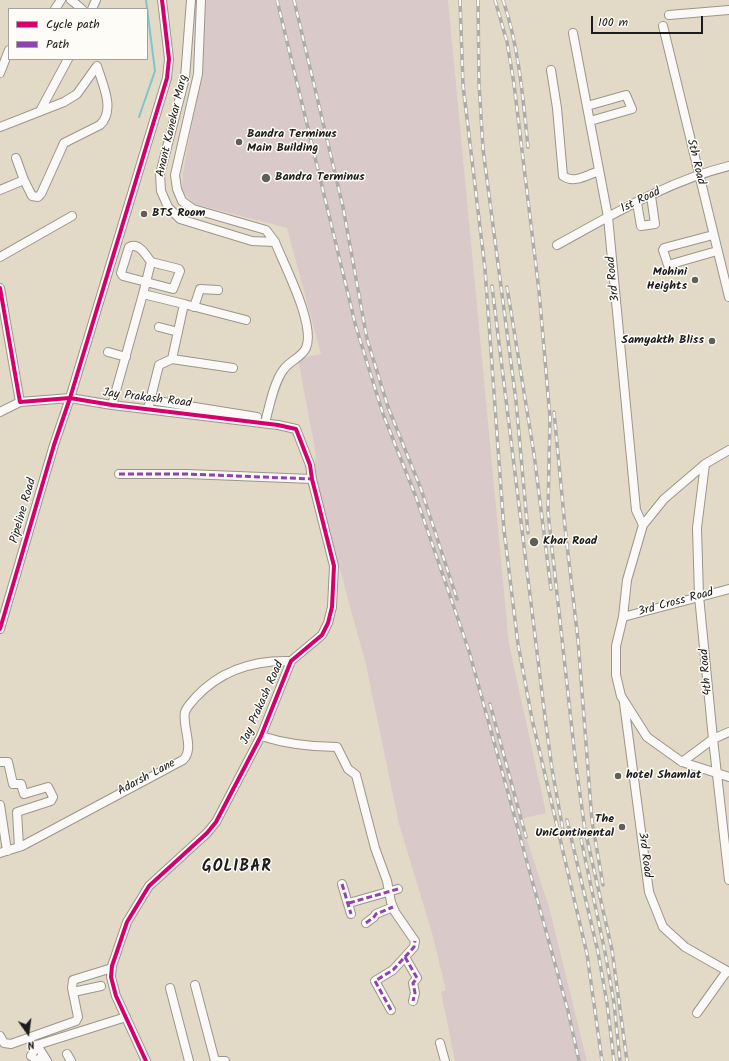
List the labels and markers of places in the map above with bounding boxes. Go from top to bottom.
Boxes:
place label: Bandra Terminus Main Building [247,128,337,156]
marker: Bandra Terminus Main Building [234,137,244,147]
place label: Bandra Terminus [275,171,365,185]
marker: Bandra Terminus [260,172,272,184]
place label: BTS Room [152,207,205,221]
marker: BTS Room [139,209,149,219]
place label: Mohini Heights [647,266,687,294]
marker: Mohini Heights [690,275,700,285]
place label: Samyakth Bliss [621,334,704,348]
marker: Samyakth Bliss [707,336,717,346]
place label: Khar Road [543,535,597,549]
marker: Khar Road [528,536,540,548]
place label: hotel Shamlat [626,769,701,783]
marker: hotel Shamlat [613,771,623,781]
place label: The UniContinental [535,813,614,841]
marker: The UniContinental [617,822,627,832]

